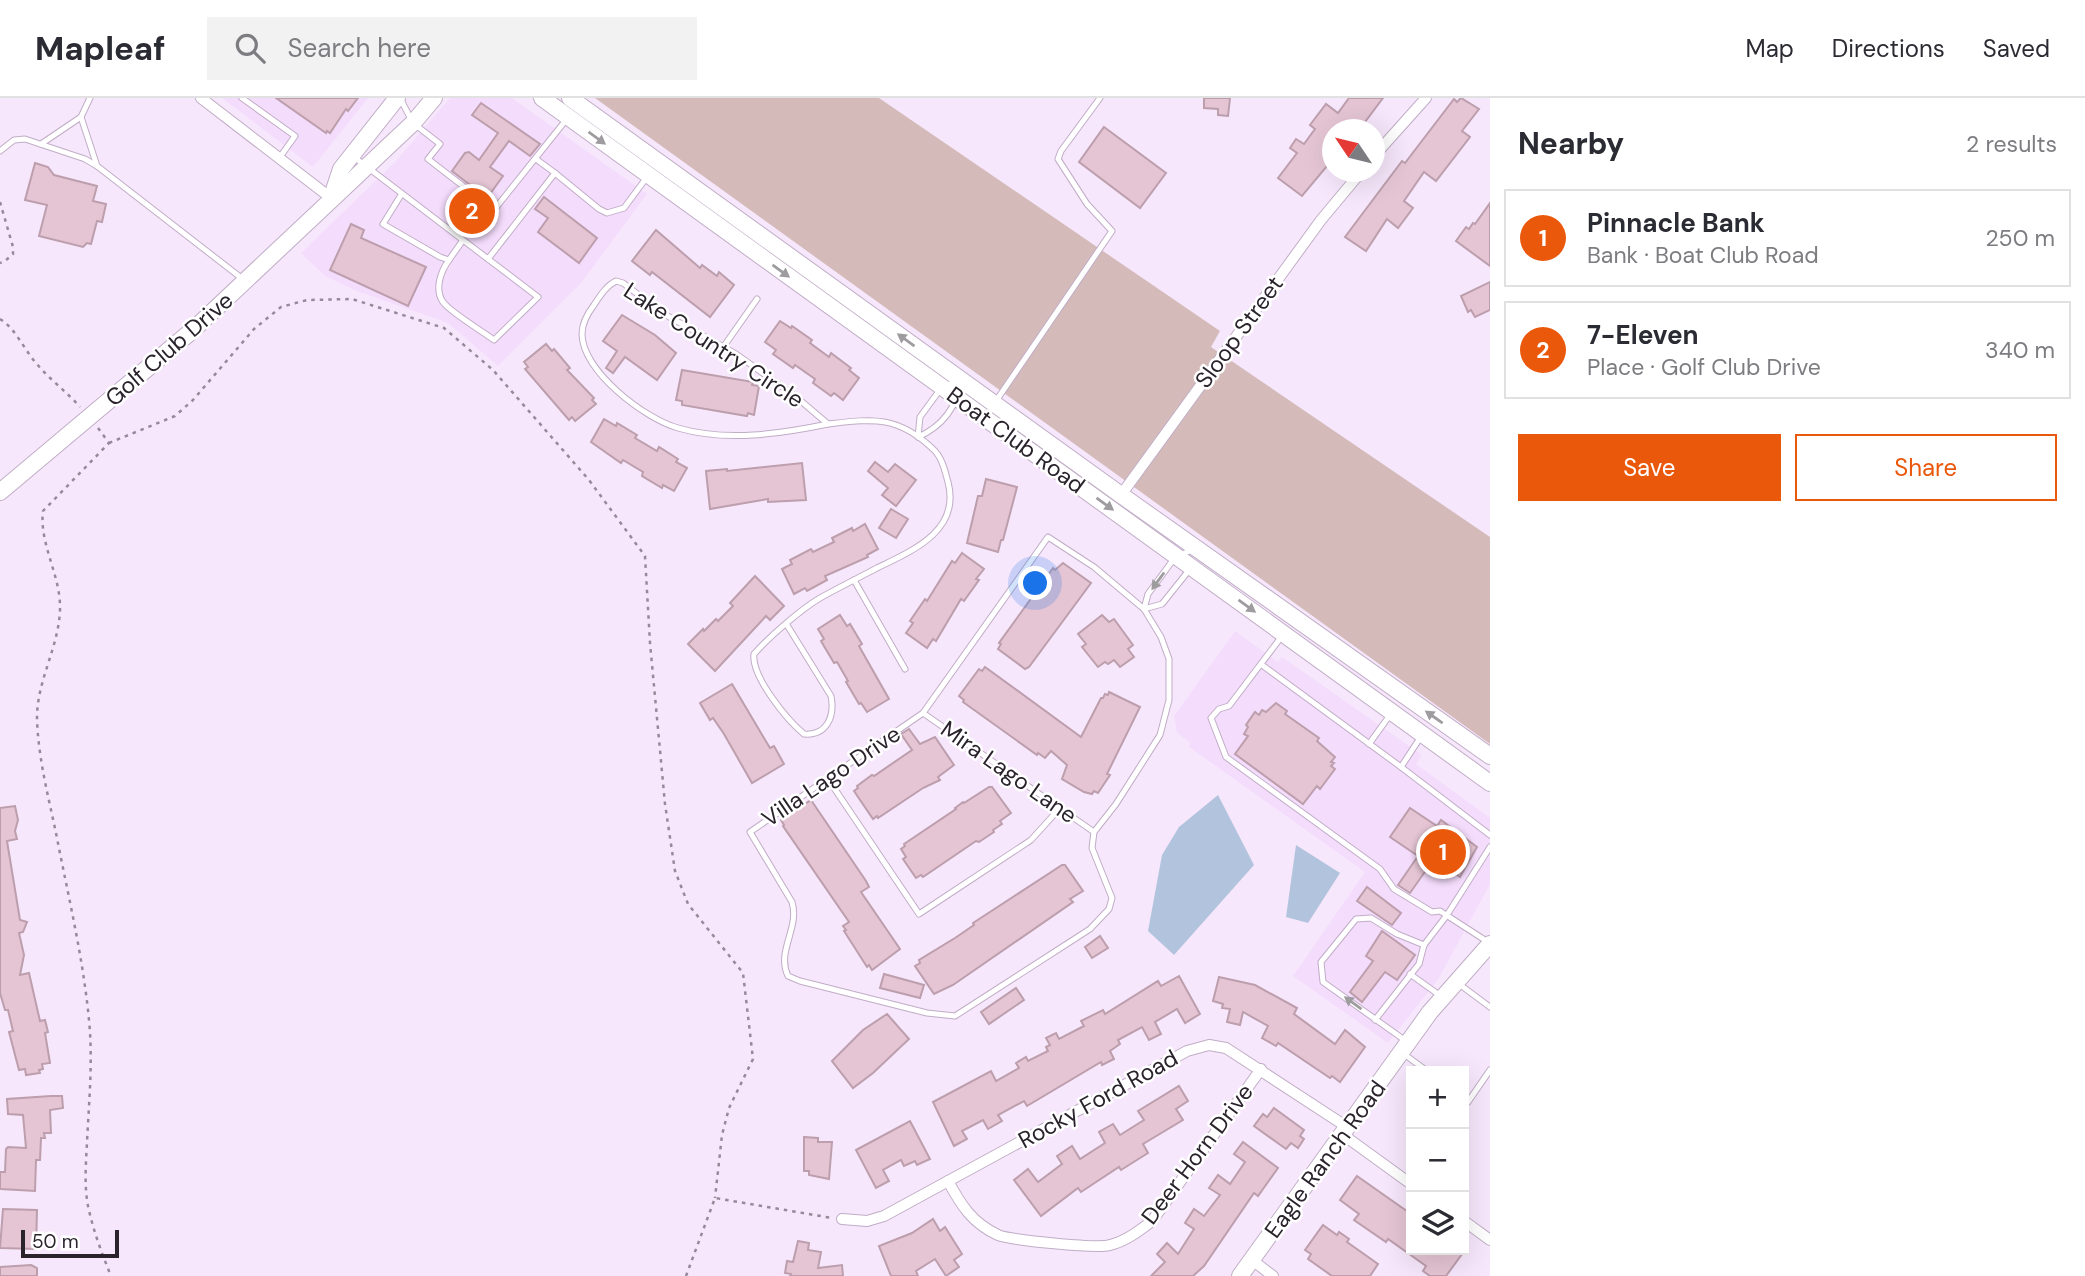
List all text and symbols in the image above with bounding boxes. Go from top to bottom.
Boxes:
search box [207,17,697,80]
text: Mapleaf [35,27,165,70]
icon: search [231,29,269,67]
text: Search here [287,31,431,65]
text: Map [1746,33,1794,64]
text: Directions [1832,33,1945,64]
text: Saved [1983,33,2050,64]
north arrow [1322,119,1385,182]
text: Nearby [1518,124,1624,163]
text: 2 results [1966,129,2057,159]
one-way arrow [588,131,606,145]
pin: 2 [449,185,495,237]
text: Pinnacle Bank [1587,206,1765,240]
text: 1 [1539,223,1547,253]
text: 250 m [1985,223,2055,253]
text: Bank · Boat Club Road [1587,240,1819,270]
one-way arrow [772,264,790,278]
street label: Sloop Street [1188,270,1290,394]
street label: Lake Country Circle [618,276,810,414]
street label: Golf Club Drive [99,285,239,413]
text: 7-Eleven [1587,318,1699,352]
one-way arrow [897,333,915,347]
text: 2 [1536,335,1550,365]
text: 340 m [1985,335,2055,365]
text: Place · Golf Club Drive [1587,352,1821,382]
street label: Boat Club Road [941,380,1091,500]
button: Save [1518,434,1781,501]
button: Share [1795,434,2057,501]
one-way arrow [1096,497,1114,511]
your location [1018,566,1052,600]
one-way arrow [1151,572,1165,590]
one-way arrow [1237,599,1255,614]
one-way arrow [1425,710,1443,724]
street label: Mira Lago Lane [935,714,1083,830]
street label: Villa Lago Drive [756,719,906,833]
pin: 1 [1420,826,1466,878]
one-way arrow [1344,996,1362,1011]
street label: Rocky Ford Road [1013,1043,1183,1155]
map controls [1406,1066,1469,1255]
button: + [1406,1066,1469,1129]
street label: Eagle Ranch Road [1258,1074,1392,1244]
street label: Deer Horn Drive [1134,1078,1260,1230]
button: − [1406,1129,1469,1192]
button: layers [1406,1192,1469,1255]
scale bar [21,1227,119,1259]
text: 50 m [32,1229,79,1254]

